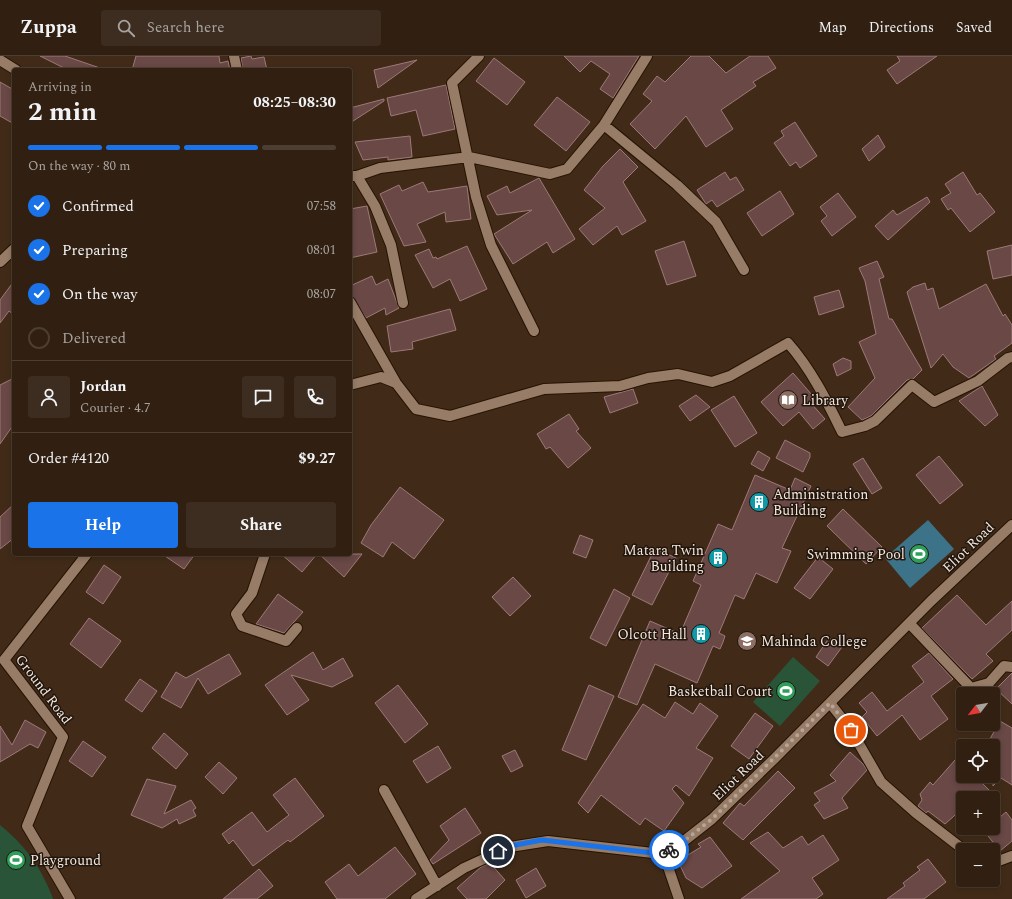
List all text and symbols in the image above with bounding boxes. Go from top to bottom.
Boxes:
search box [101,10,381,46]
text: Zuppa [20,13,77,42]
text: Search here [147,16,225,39]
icon: search [115,17,137,39]
text: Map [819,17,847,38]
text: Directions [869,17,934,38]
text: Saved [956,17,992,38]
text: Arriving in [28,77,92,97]
text: 08:25–08:30 [253,91,336,114]
text: 2 min [28,92,97,132]
text: On the way · 80 m [28,156,131,176]
icon: check [28,195,50,217]
text: Confirmed [62,195,134,218]
text: 07:58 [307,196,336,216]
icon: check [28,239,50,261]
text: Preparing [62,239,128,262]
text: 08:01 [307,240,336,260]
icon: check [28,283,50,305]
text: On the way [62,283,137,306]
text: 08:07 [307,284,336,304]
text: Delivered [62,327,126,350]
text: Jordan [80,375,127,398]
button: person [28,376,70,418]
button: chat [242,376,284,418]
button: phone [294,376,336,418]
library icon: Library [777,389,799,411]
place label: Library [802,390,849,411]
text: Courier · 4.7 [80,398,150,418]
text: Order #4120 [28,447,109,470]
text: $9.27 [298,447,336,470]
place label: Administration Building [773,484,868,521]
building icon: Administration Building [748,491,770,513]
button: Help [28,502,178,548]
button: Share [186,502,336,548]
street label: Eliot Road [938,517,999,578]
place label: Matara Twin Building [623,540,704,577]
sports icon: Swimming Pool [908,543,930,565]
place label: Swimming Pool [807,544,905,565]
building icon: Matara Twin Building [707,547,729,569]
building icon: Olcott Hall [690,623,712,645]
place label: Olcott Hall [618,624,687,645]
school or university icon: Mahinda College [736,630,758,652]
place label: Mahinda College [761,631,867,652]
street label: Ground Road [10,650,77,729]
sports icon: Basketball Court [775,680,797,702]
place label: Basketball Court [668,681,772,702]
north arrow [956,687,1000,731]
map controls [956,687,1000,887]
pin [834,713,868,747]
icon: bag [840,719,862,741]
button: locate [956,739,1000,783]
street label: Eliot Road [708,745,769,806]
button: + [956,791,1000,835]
courier [649,830,689,870]
pin [481,834,515,868]
icon: bike [658,839,680,861]
icon: home [487,840,509,862]
button: − [956,843,1000,887]
sports icon: Playground [5,849,27,871]
place label: Playground [30,850,101,871]

